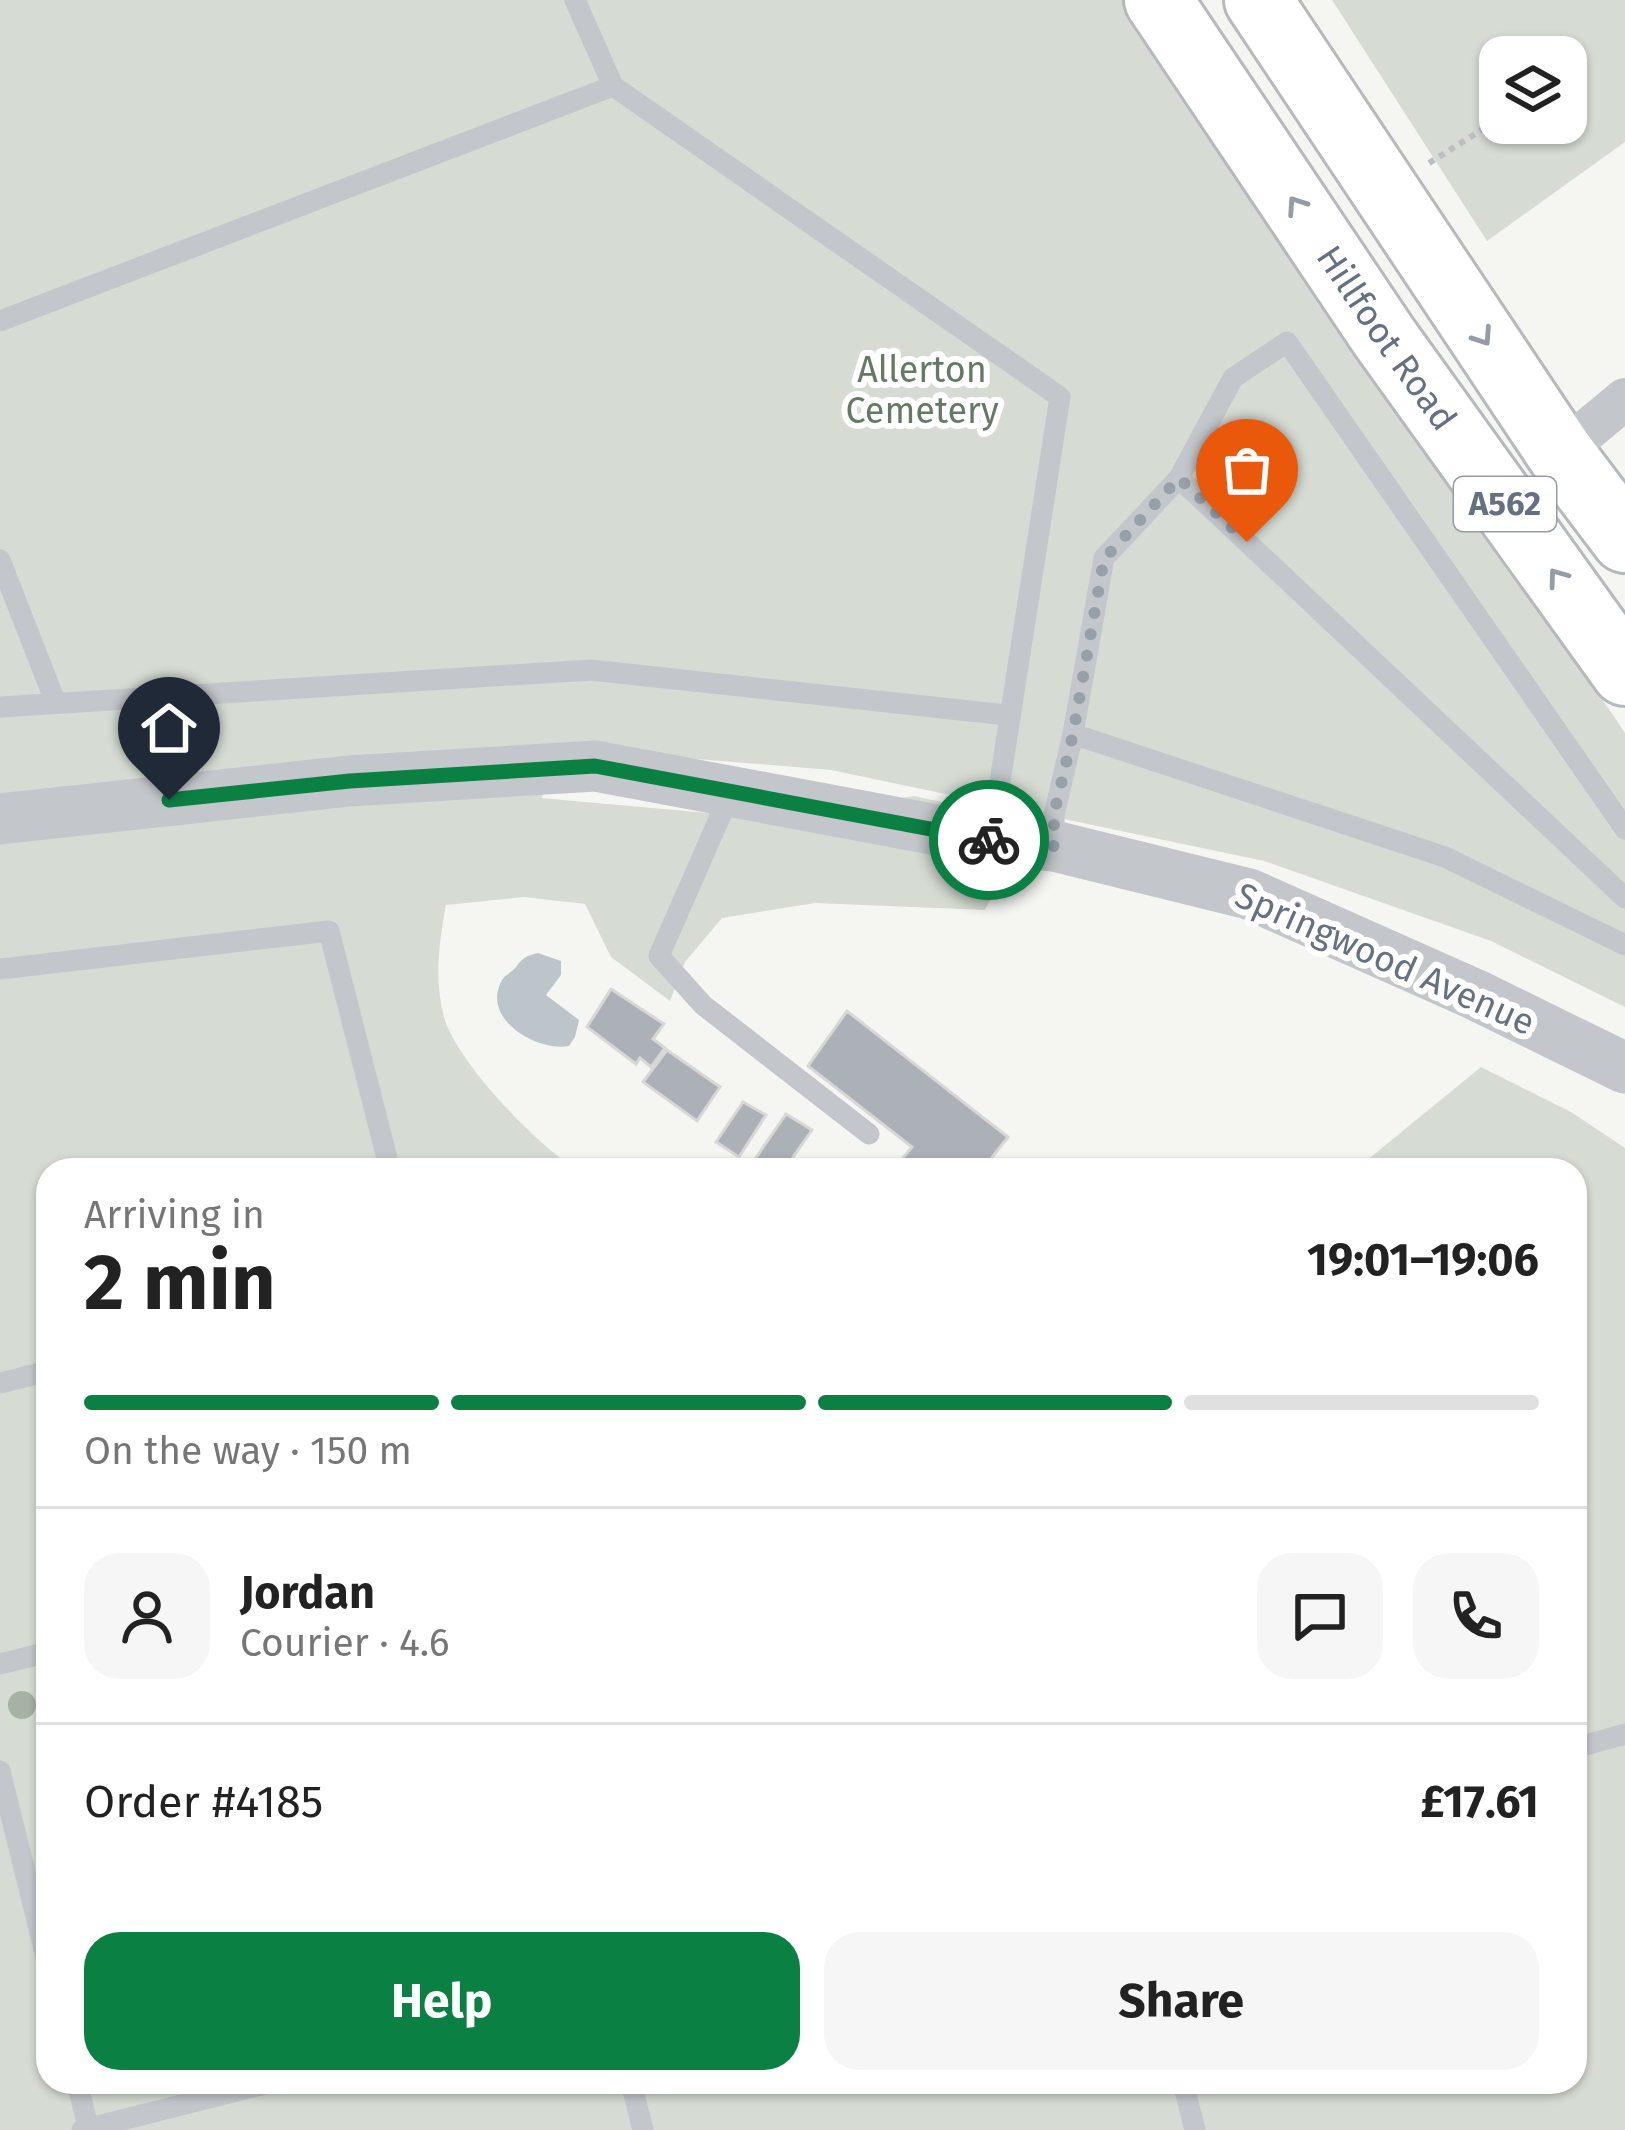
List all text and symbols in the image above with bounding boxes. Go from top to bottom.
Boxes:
map controls [1479,36,1587,144]
button: layers [1479,36,1587,144]
one-way arrow [1288,196,1310,218]
street label: Hillfoot Road [1307,237,1466,439]
one-way arrow [1468,324,1490,346]
park label: Allerton Cemetery [845,348,999,433]
pin [1196,419,1298,542]
icon: bag [1214,437,1280,503]
road number: A562 [1454,477,1556,531]
one-way arrow [1549,569,1571,590]
pin [118,677,220,800]
icon: home [136,695,202,761]
courier [929,780,1049,900]
icon: bike [956,807,1022,873]
street label: Springwood Avenue [1228,873,1542,1045]
text: Arriving in [84,1192,265,1238]
text: 19:01–19:06 [1307,1233,1539,1287]
text: 2 min [84,1236,276,1330]
text: On the way · 150 m [84,1428,412,1474]
button: person [84,1553,210,1679]
button: chat [1257,1553,1383,1679]
button: phone [1413,1553,1539,1679]
text: Jordan [240,1566,375,1620]
text: Courier · 4.6 [240,1620,449,1666]
text: Order #4185 [84,1775,323,1829]
text: £17.61 [1421,1775,1539,1829]
button: Help [84,1932,800,2070]
button: Share [824,1932,1539,2070]

